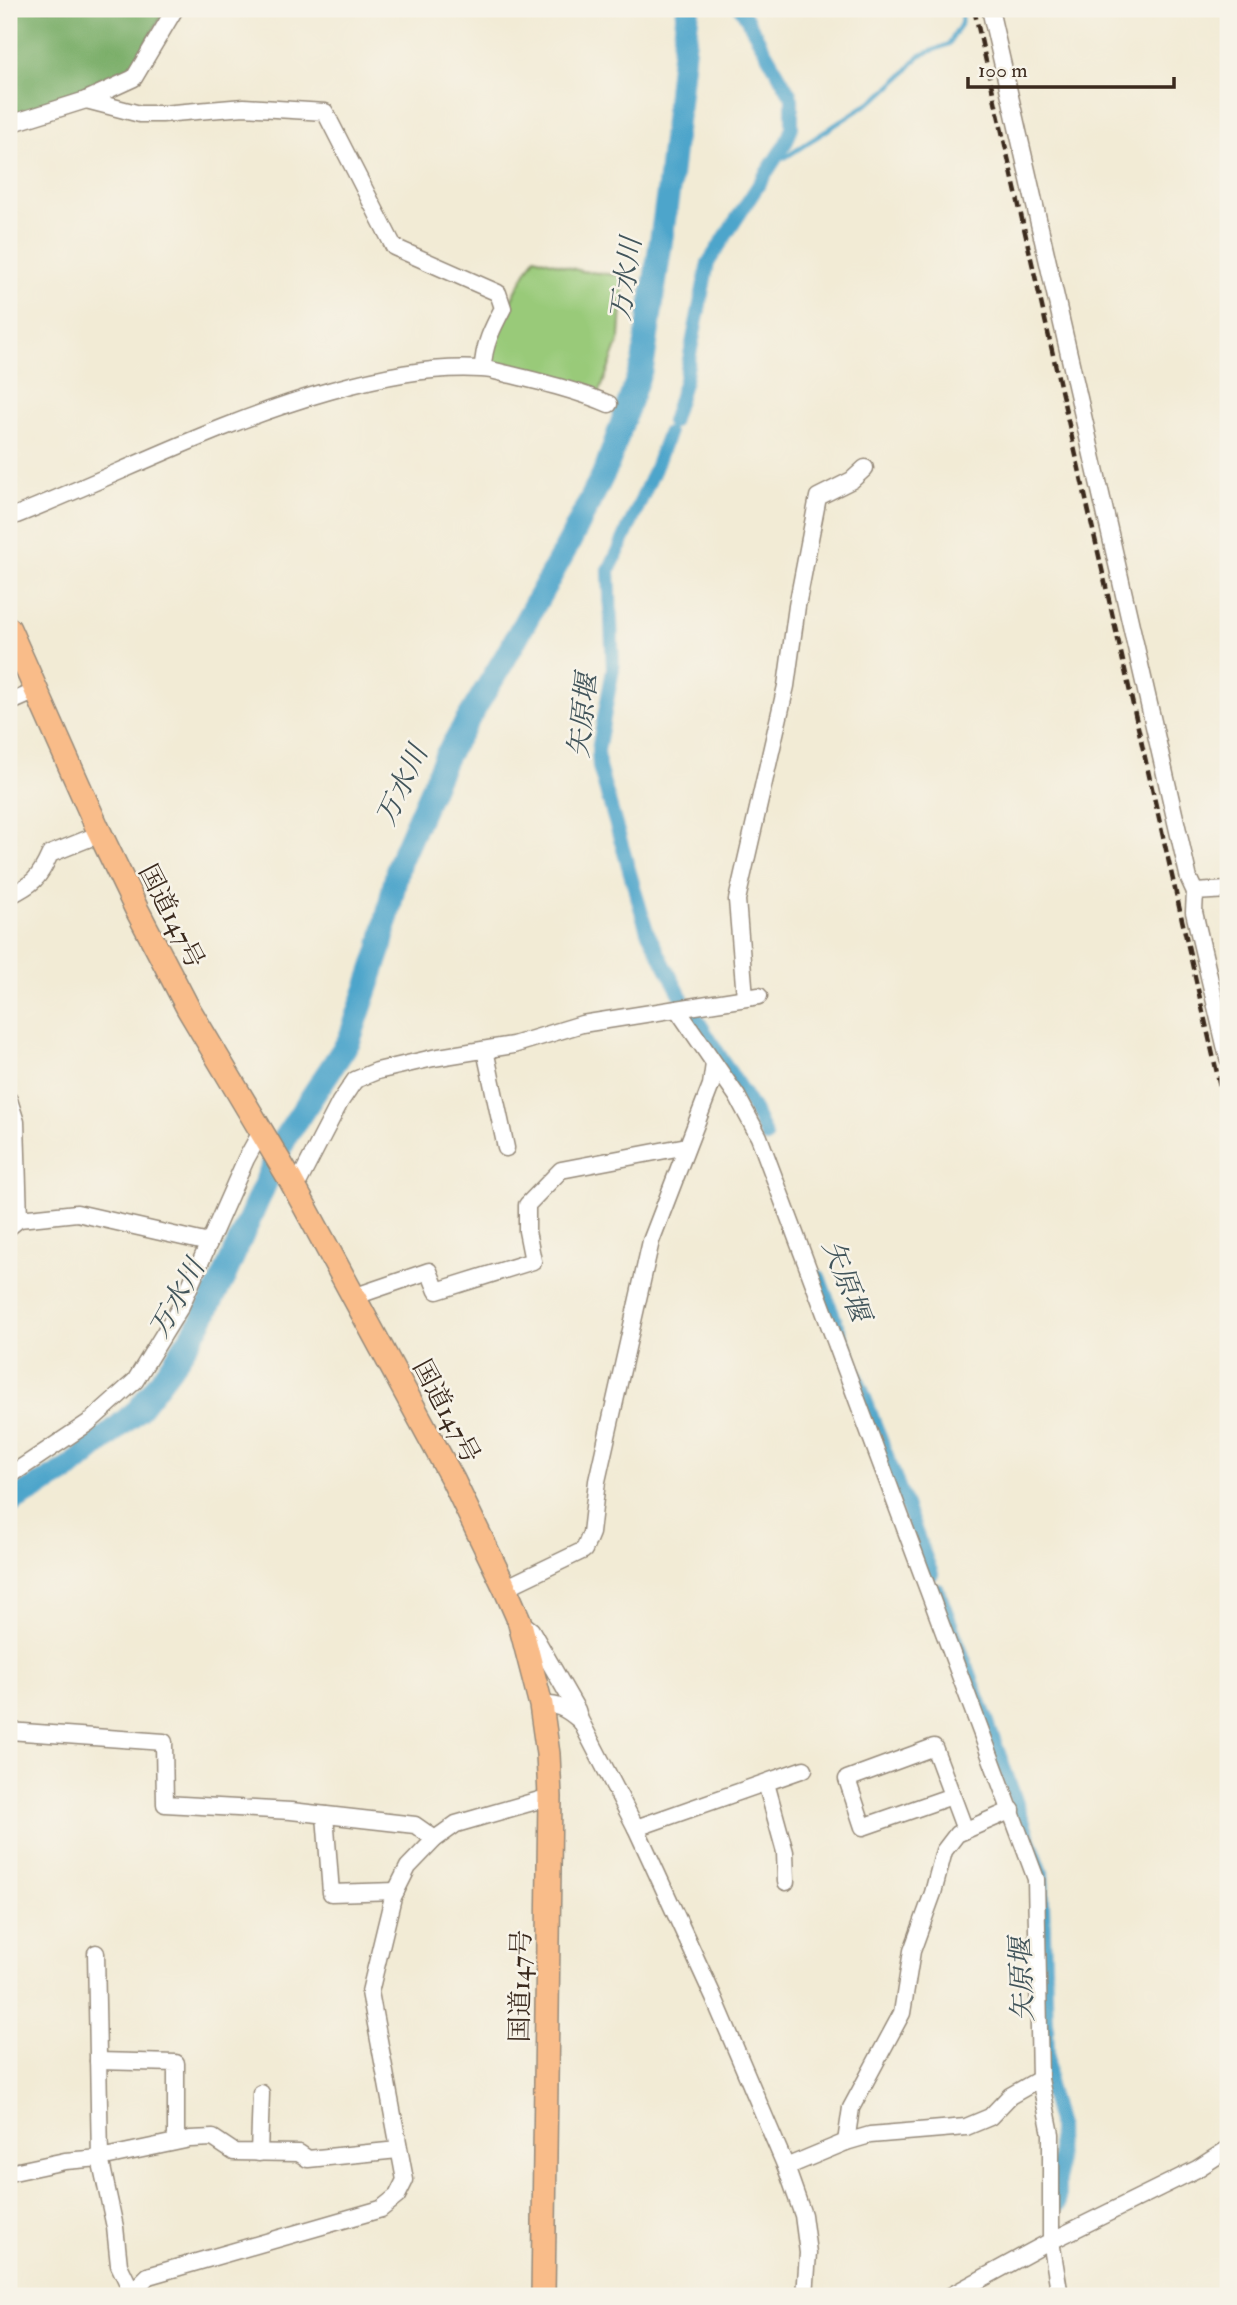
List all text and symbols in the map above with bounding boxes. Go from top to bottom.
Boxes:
scale bar [968,46,1174,90]
text: 100 m [978,57,1028,84]
water label: 万水川 [603,232,650,323]
water label: 矢原堰 [562,669,606,760]
water label: 万水川 [369,737,437,831]
street label: 国道147号 [131,859,211,974]
water label: 矢原堰 [814,1235,878,1330]
water label: 万水川 [142,1251,214,1344]
street label: 国道147号 [406,1354,487,1469]
street label: 国道147号 [504,1929,538,2043]
water label: 矢原堰 [1003,1933,1041,2023]

